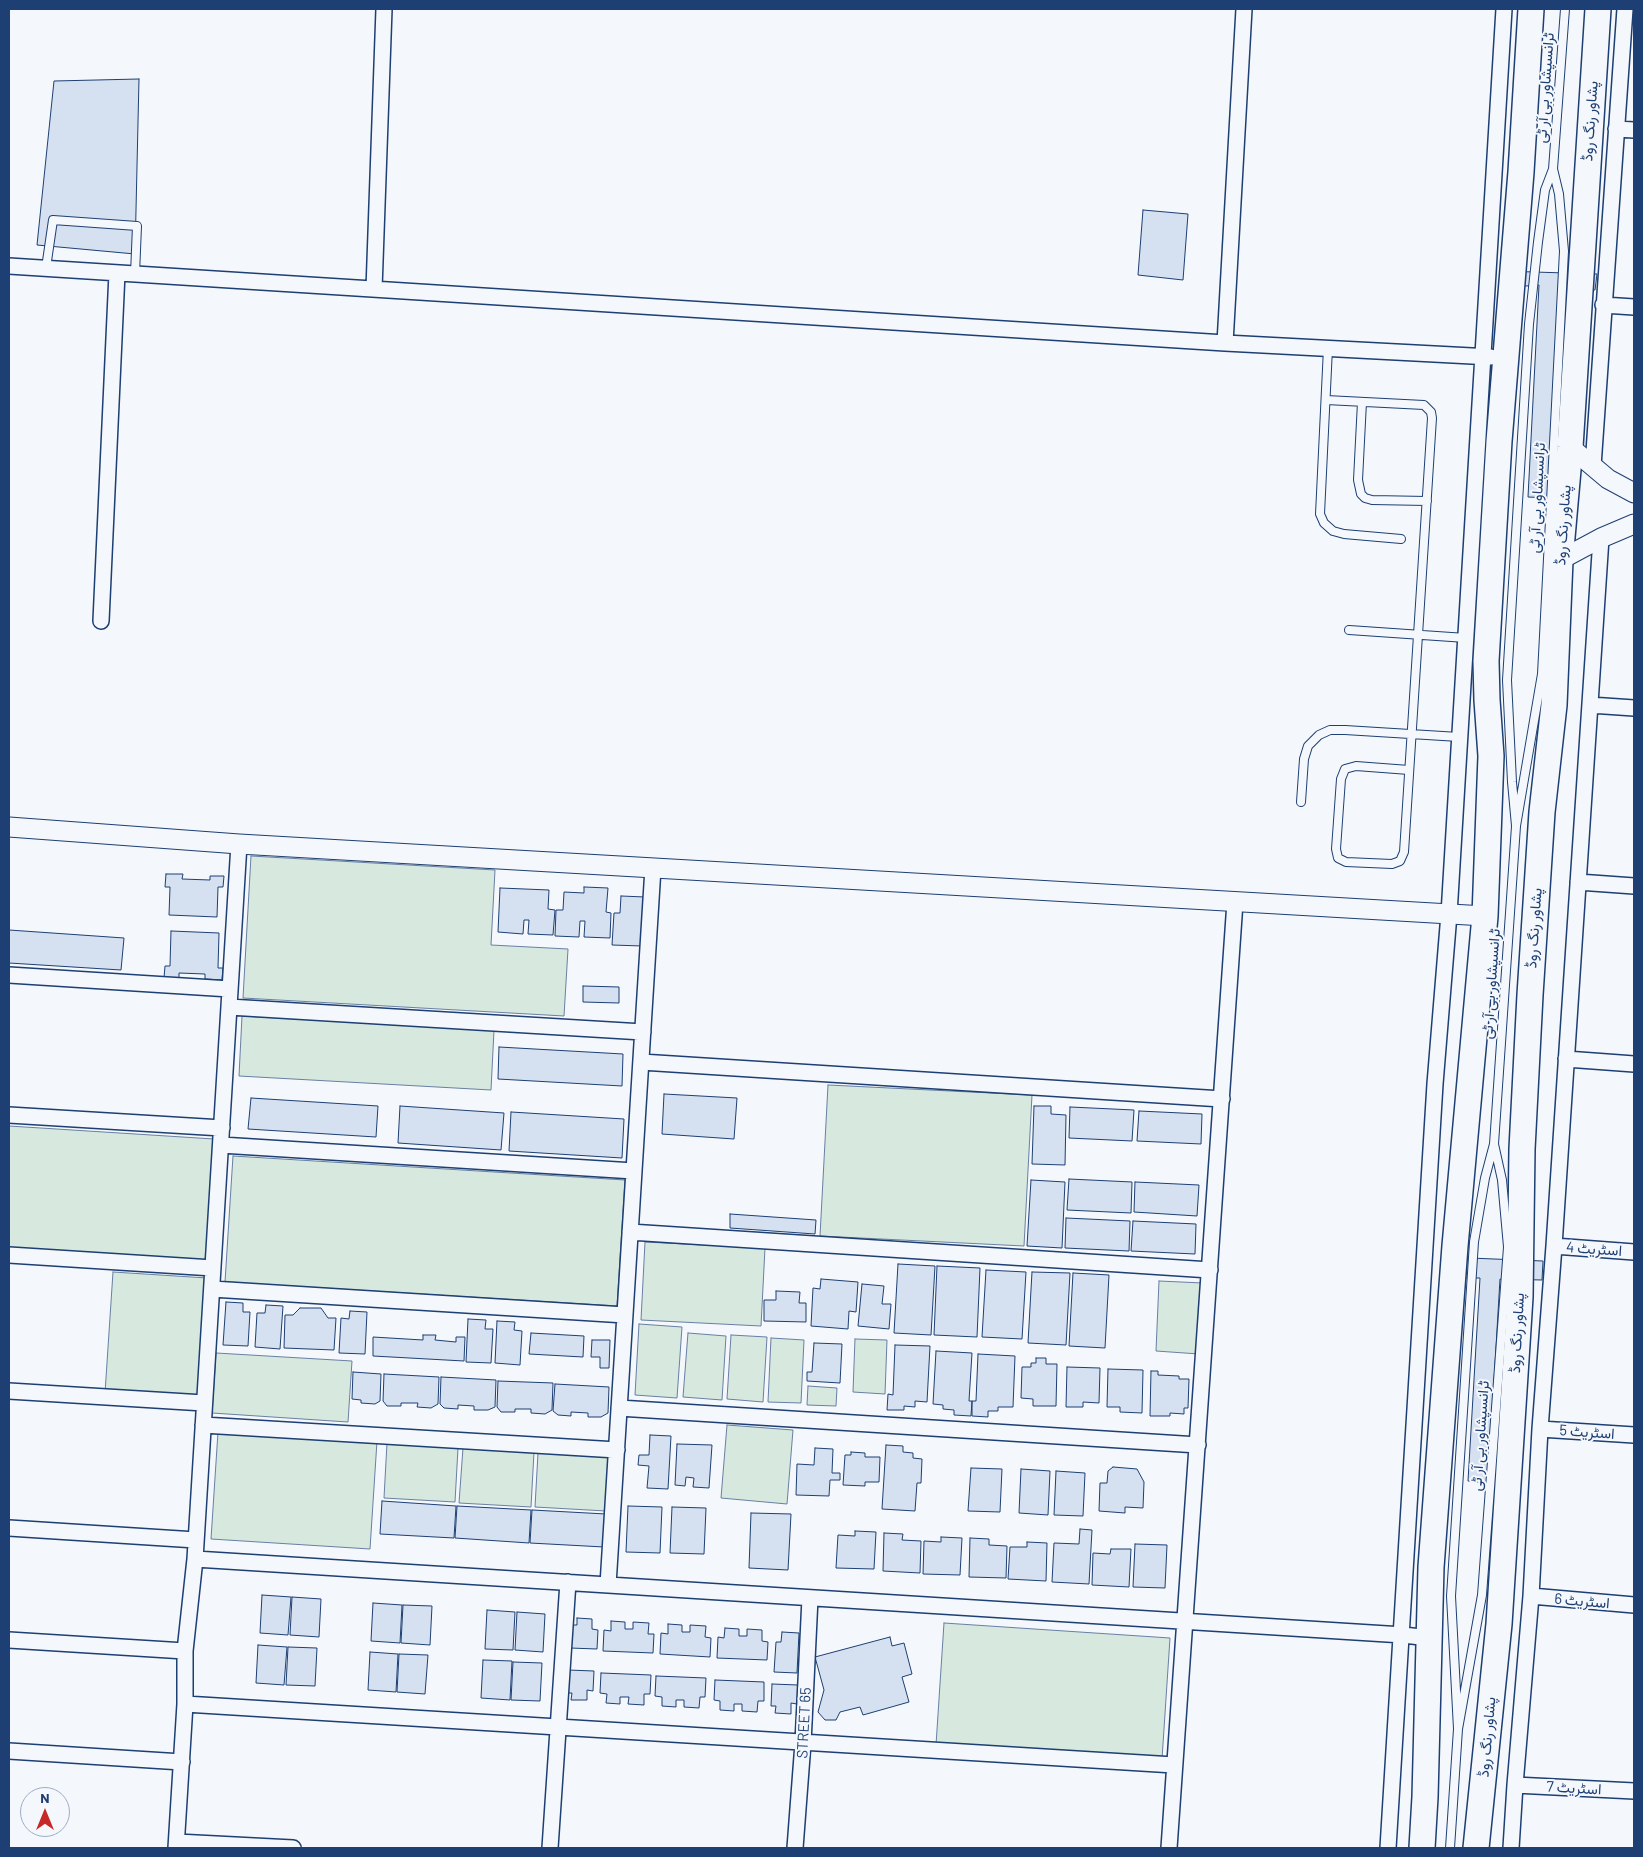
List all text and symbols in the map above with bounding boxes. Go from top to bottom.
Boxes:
street label: ٹرانسپشاور بی آر ٹی [1532,32,1558,144]
street label: پشاور رنگ روڈ [1578,80,1602,162]
street label: ٹرانسپشاور بی آر ٹی [1525,442,1549,554]
street label: پشاور رنگ روڈ [1551,484,1575,566]
street label: پشاور رنگ روڈ [1522,887,1546,969]
street label: ٹرانسپشاور بی آر ٹی [1478,928,1504,1040]
street label: اسٹریٹ 4 [1565,1238,1623,1260]
street label: پشاور رنگ روڈ [1506,1292,1528,1374]
street label: ٹرانسپشاور بی آر ٹی [1467,1380,1493,1492]
street label: اسٹریٹ 5 [1559,1421,1615,1443]
street label: اسٹریٹ 6 [1554,1590,1610,1612]
street label: STREET 65 [793,1687,815,1759]
street label: پشاور رنگ روڈ [1475,1696,1499,1778]
street label: اسٹریٹ 7 [1546,1778,1602,1798]
north arrow [20,1787,70,1837]
text: N [40,1789,50,1806]

